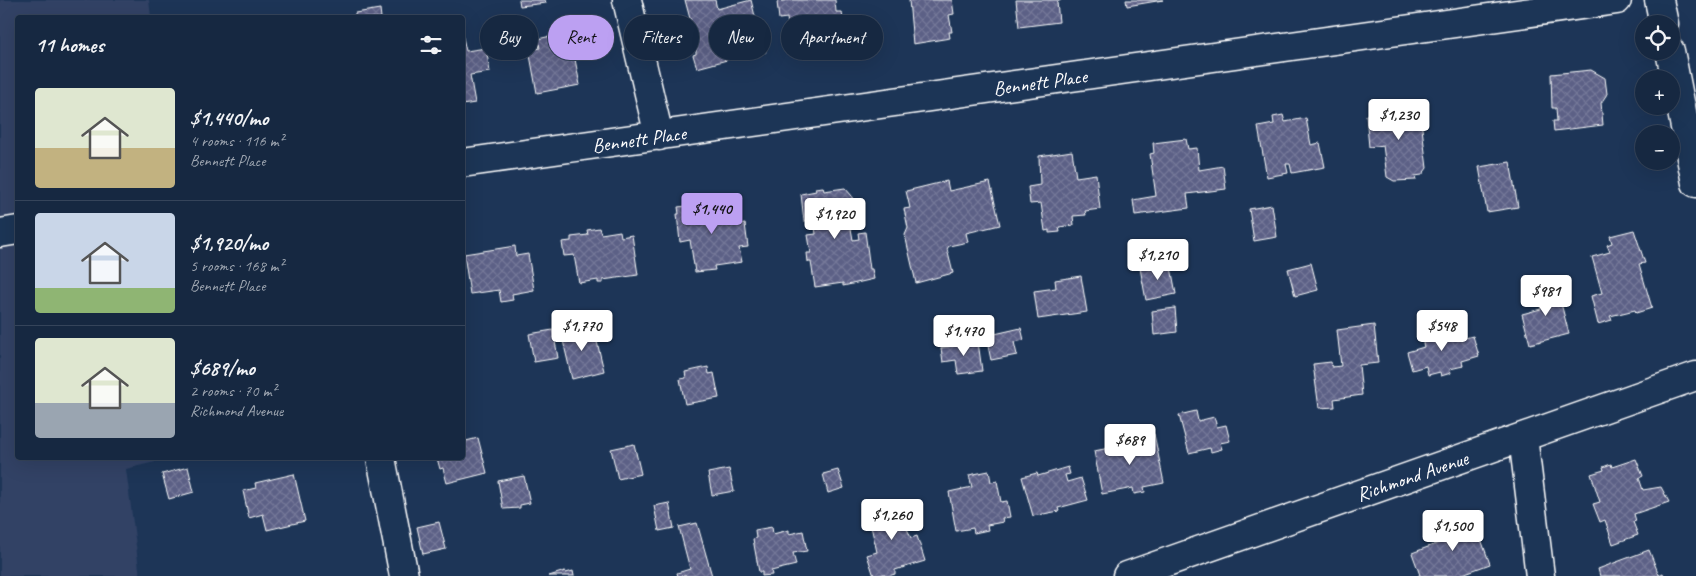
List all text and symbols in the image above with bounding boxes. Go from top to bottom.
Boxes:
chip: Buy [480,15,538,60]
chip: Rent [548,15,614,60]
chip: Filters [624,15,699,60]
chip: New [709,15,771,60]
chip: Apartment [781,15,883,60]
map controls [1635,15,1680,170]
button: locate [1635,15,1680,60]
icon: filters [417,31,445,59]
text: 11 homes [35,32,104,58]
street label: Bennett Place [992,63,1090,101]
button: + [1635,70,1680,115]
pin: $1,230 [1358,98,1440,141]
text: $1,440/mo [190,105,268,131]
text: $1,230 [1379,105,1419,125]
icon: home [75,108,135,168]
street label: Bennett Place [591,120,689,158]
button: − [1635,125,1680,170]
text: 4 rooms · 116 m² [190,131,284,151]
text: Bennett Place [190,151,265,171]
pin: $1,440 [671,192,753,235]
pin: $1,920 [794,198,876,240]
text: $1,440 [692,199,732,219]
text: $1,920 [816,204,854,224]
text: $1,920/mo [190,230,268,256]
icon: home [75,233,135,293]
pin: $1,210 [1117,238,1199,281]
text: $1,210 [1138,245,1178,265]
text: 5 rooms · 168 m² [190,256,284,276]
pin: $981 [1516,274,1576,317]
text: Bennett Place [190,276,265,296]
text: $981 [1532,281,1560,301]
pin: $1,770 [541,310,623,352]
pin: $548 [1412,310,1472,352]
pin: $1,470 [923,314,1005,357]
text: $1,770 [562,316,602,336]
text: $548 [1428,316,1456,336]
text: $1,470 [944,321,984,341]
text: $689/mo [190,355,255,381]
icon: home [75,358,135,418]
text: 2 rooms · 70 m² [190,381,276,401]
text: Richmond Avenue [190,401,283,421]
pin: $689 [1100,424,1160,466]
text: $689 [1116,430,1144,450]
street label: Richmond Avenue [1353,445,1473,507]
pin: $1,260 [851,498,933,541]
text: $1,260 [872,505,912,525]
pin: $1,500 [1412,510,1494,552]
text: $1,500 [1434,516,1472,536]

